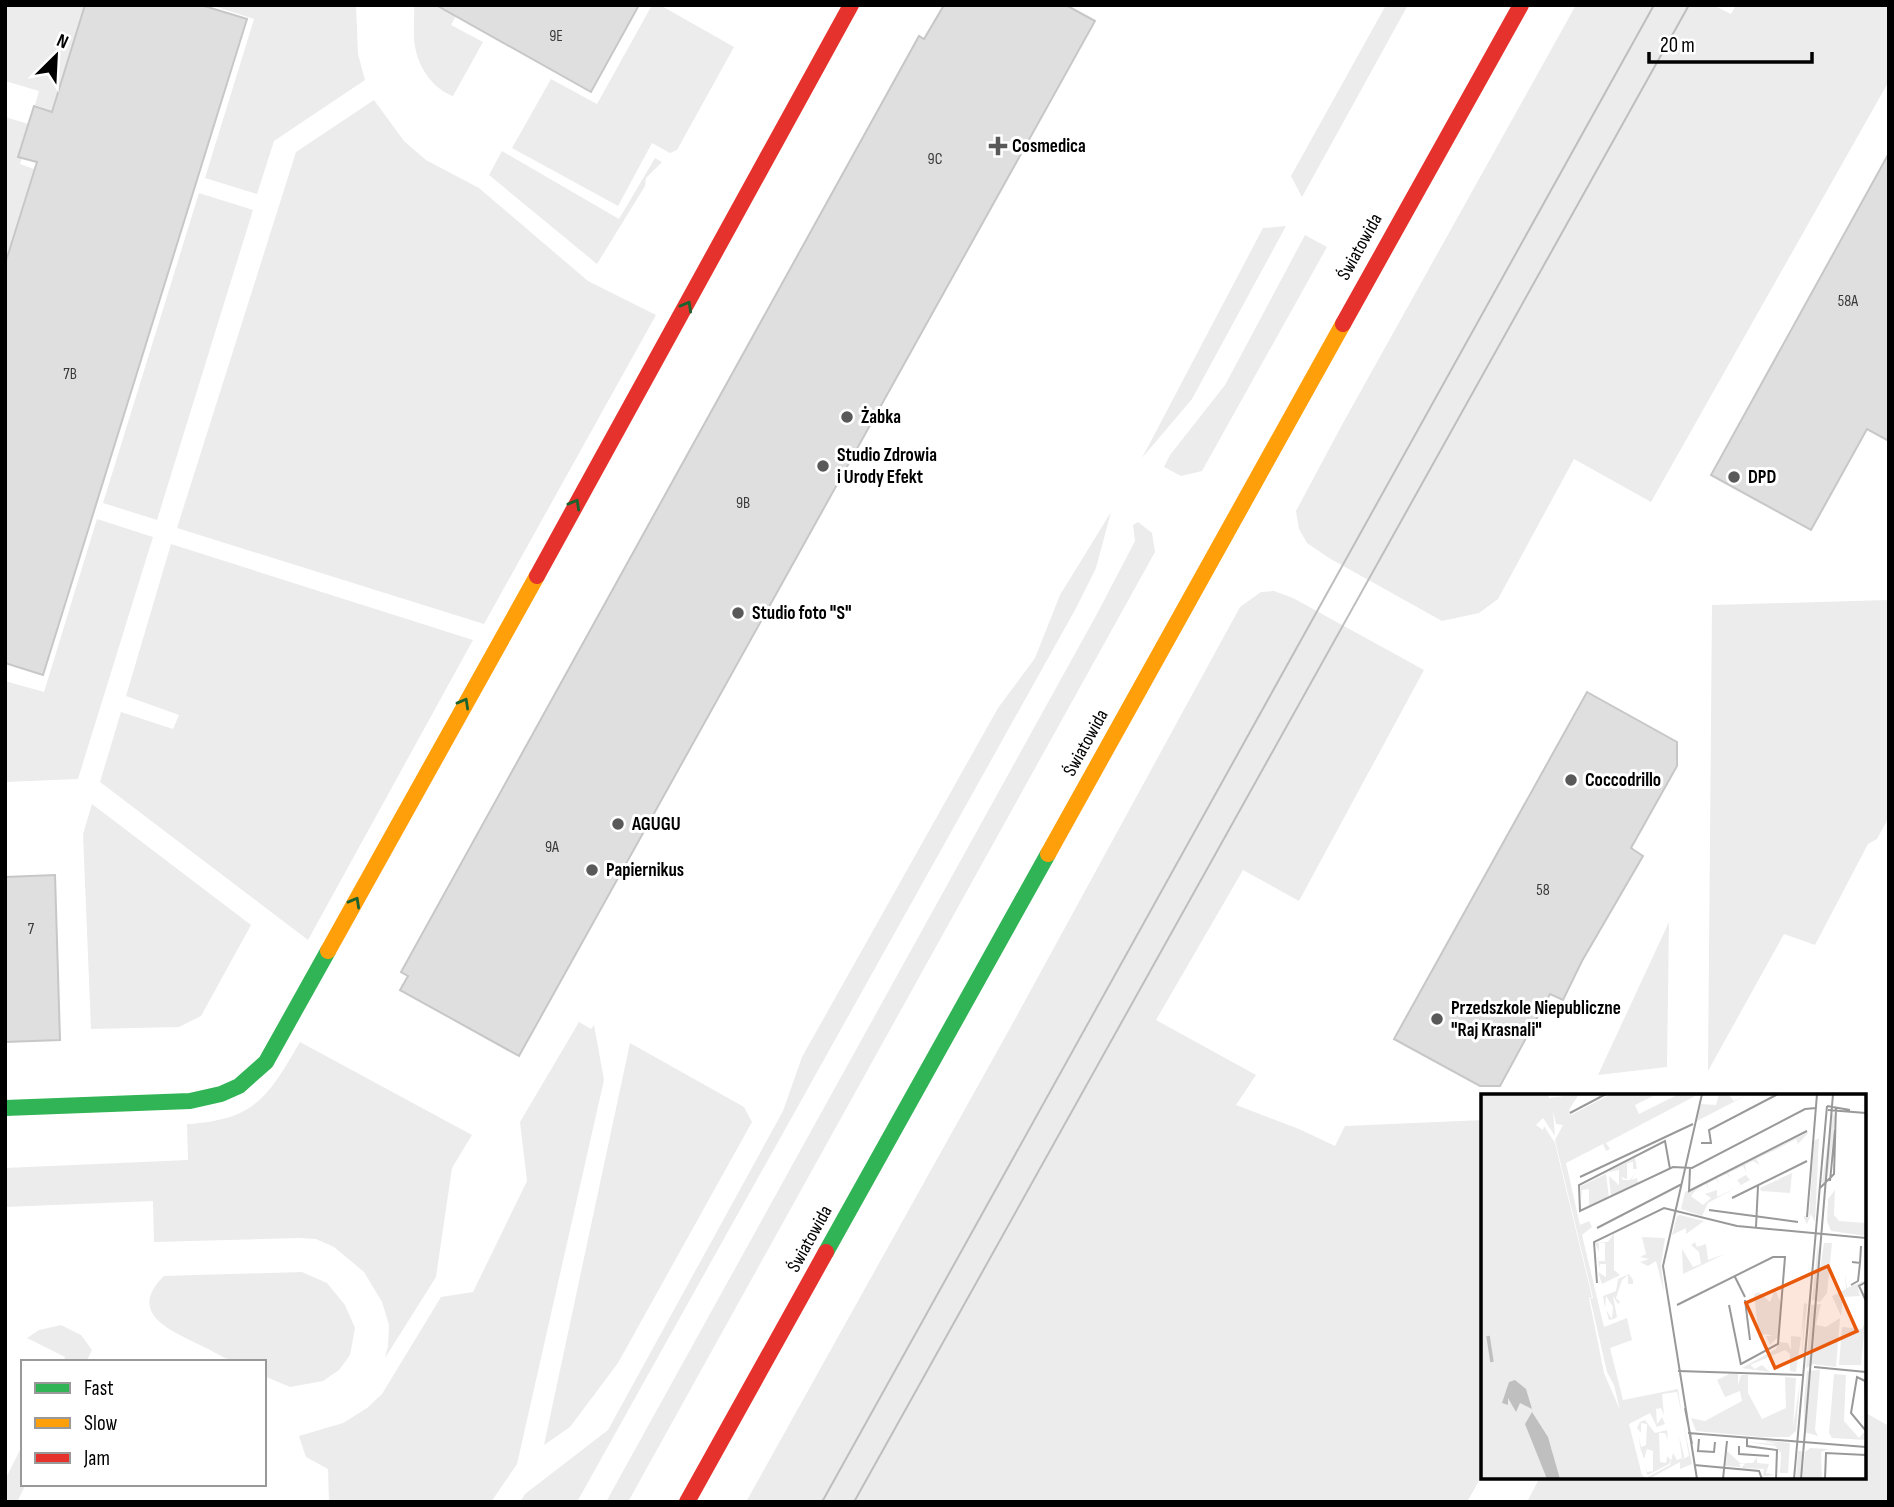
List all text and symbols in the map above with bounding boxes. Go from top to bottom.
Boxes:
north arrow [21,21,91,91]
scale bar [1649,21,1812,65]
house number: 9E [549,27,563,46]
text: N [53,29,72,54]
text: 20 m [1660,33,1695,58]
place label: Cosmedica [1012,135,1086,158]
marker: Cosmedica [990,138,1006,154]
house number: 9C [928,150,943,169]
street label: Światowida [1332,210,1388,284]
house number: 58A [1838,292,1858,311]
one-way arrow [679,301,692,313]
house number: 7B [63,365,77,384]
place label: Żabka [861,406,901,429]
marker: Żabka [839,409,855,425]
place label: Studio Zdrowia i Urody Efekt [837,444,937,489]
marker: Studio Zdrowia i Urody Efekt [815,458,831,474]
place label: DPD [1748,466,1776,489]
marker: DPD [1726,469,1742,485]
house number: 9B [736,494,750,513]
one-way arrow [567,499,580,512]
place label: Studio foto "S" [752,602,852,625]
marker: Studio foto "S" [730,605,746,621]
one-way arrow [456,698,469,710]
street label: Światowida [1058,706,1114,780]
place label: Coccodrillo [1585,769,1661,792]
marker: Coccodrillo [1563,772,1579,788]
place label: AGUGU [631,813,681,836]
marker: AGUGU [610,816,626,832]
house number: 9A [545,838,559,857]
place label: Papiernikus [606,859,684,882]
marker: Papiernikus [584,862,600,878]
house number: 58 [1536,881,1550,900]
one-way arrow [347,897,360,910]
house number: 7 [28,920,35,939]
place label: Przedszkole Niepubliczne "Raj Krasnali" [1451,997,1621,1042]
marker: Przedszkole Niepubliczne "Raj Krasnali" [1429,1011,1445,1027]
inset map [1481,1094,1866,1479]
street label: Światowida [782,1202,838,1276]
legend [21,1360,266,1486]
text: Fast [84,1376,114,1401]
text: Slow [84,1411,118,1436]
text: Jam [83,1446,110,1471]

